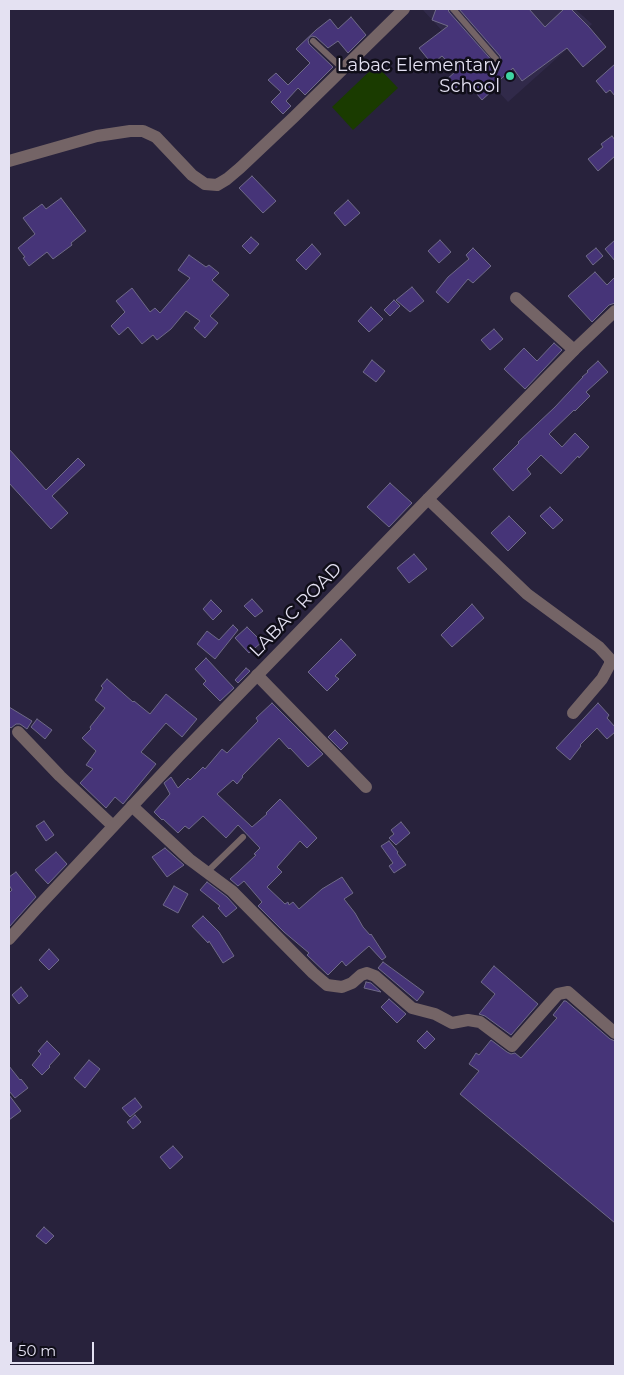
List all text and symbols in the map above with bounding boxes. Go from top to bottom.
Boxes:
place label: Labac Elementary School [337,55,500,98]
marker: Labac Elementary School [504,70,516,82]
street label: LABAC ROAD [246,558,346,662]
scale bar [12,1332,96,1364]
text: 50 m [18,1341,56,1360]

